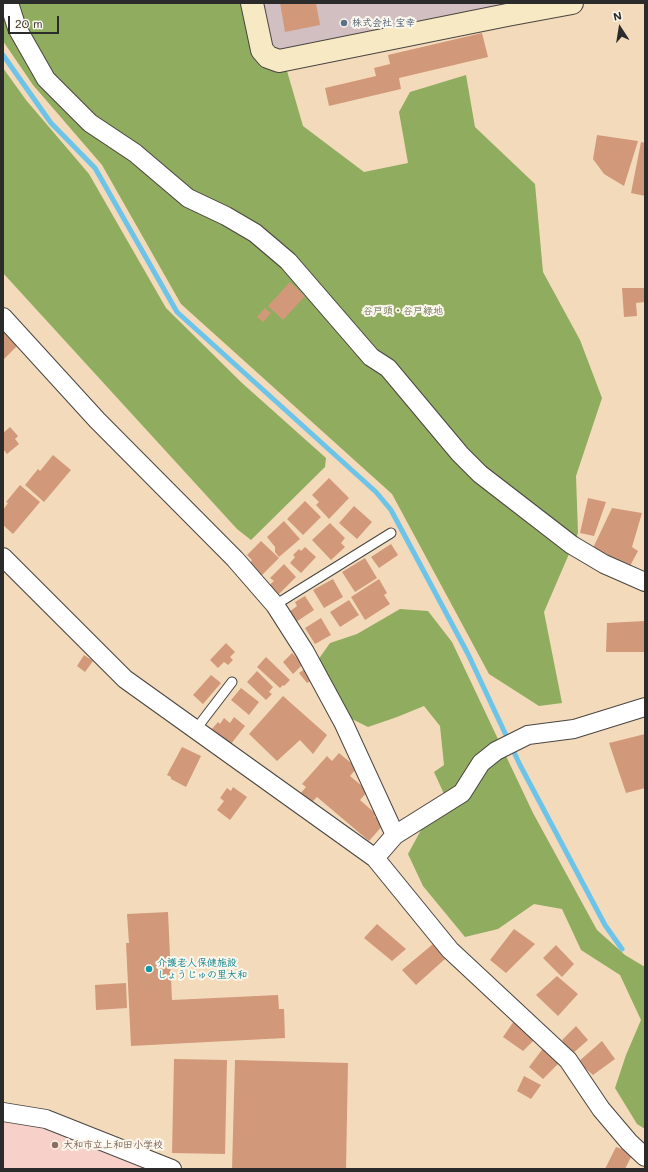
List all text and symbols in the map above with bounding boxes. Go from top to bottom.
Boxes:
scale bar [10,8,61,34]
north arrow [600,8,640,48]
text: N [612,8,623,24]
text: 20 m [15,15,43,31]
place label: 株式会社 宝幸 [352,17,416,29]
marker: 株式会社 宝幸 [339,18,349,28]
park label: 谷戸頭・谷戸緑地 [363,305,443,317]
place label: 介護老人保健施設 しょうじゅの里大和 [157,957,247,980]
marker: 介護老人保健施設 しょうじゅの里大和 [144,964,154,974]
place label: 大和市立上和田小学校 [63,1139,163,1151]
marker: 大和市立上和田小学校 [50,1140,60,1150]

